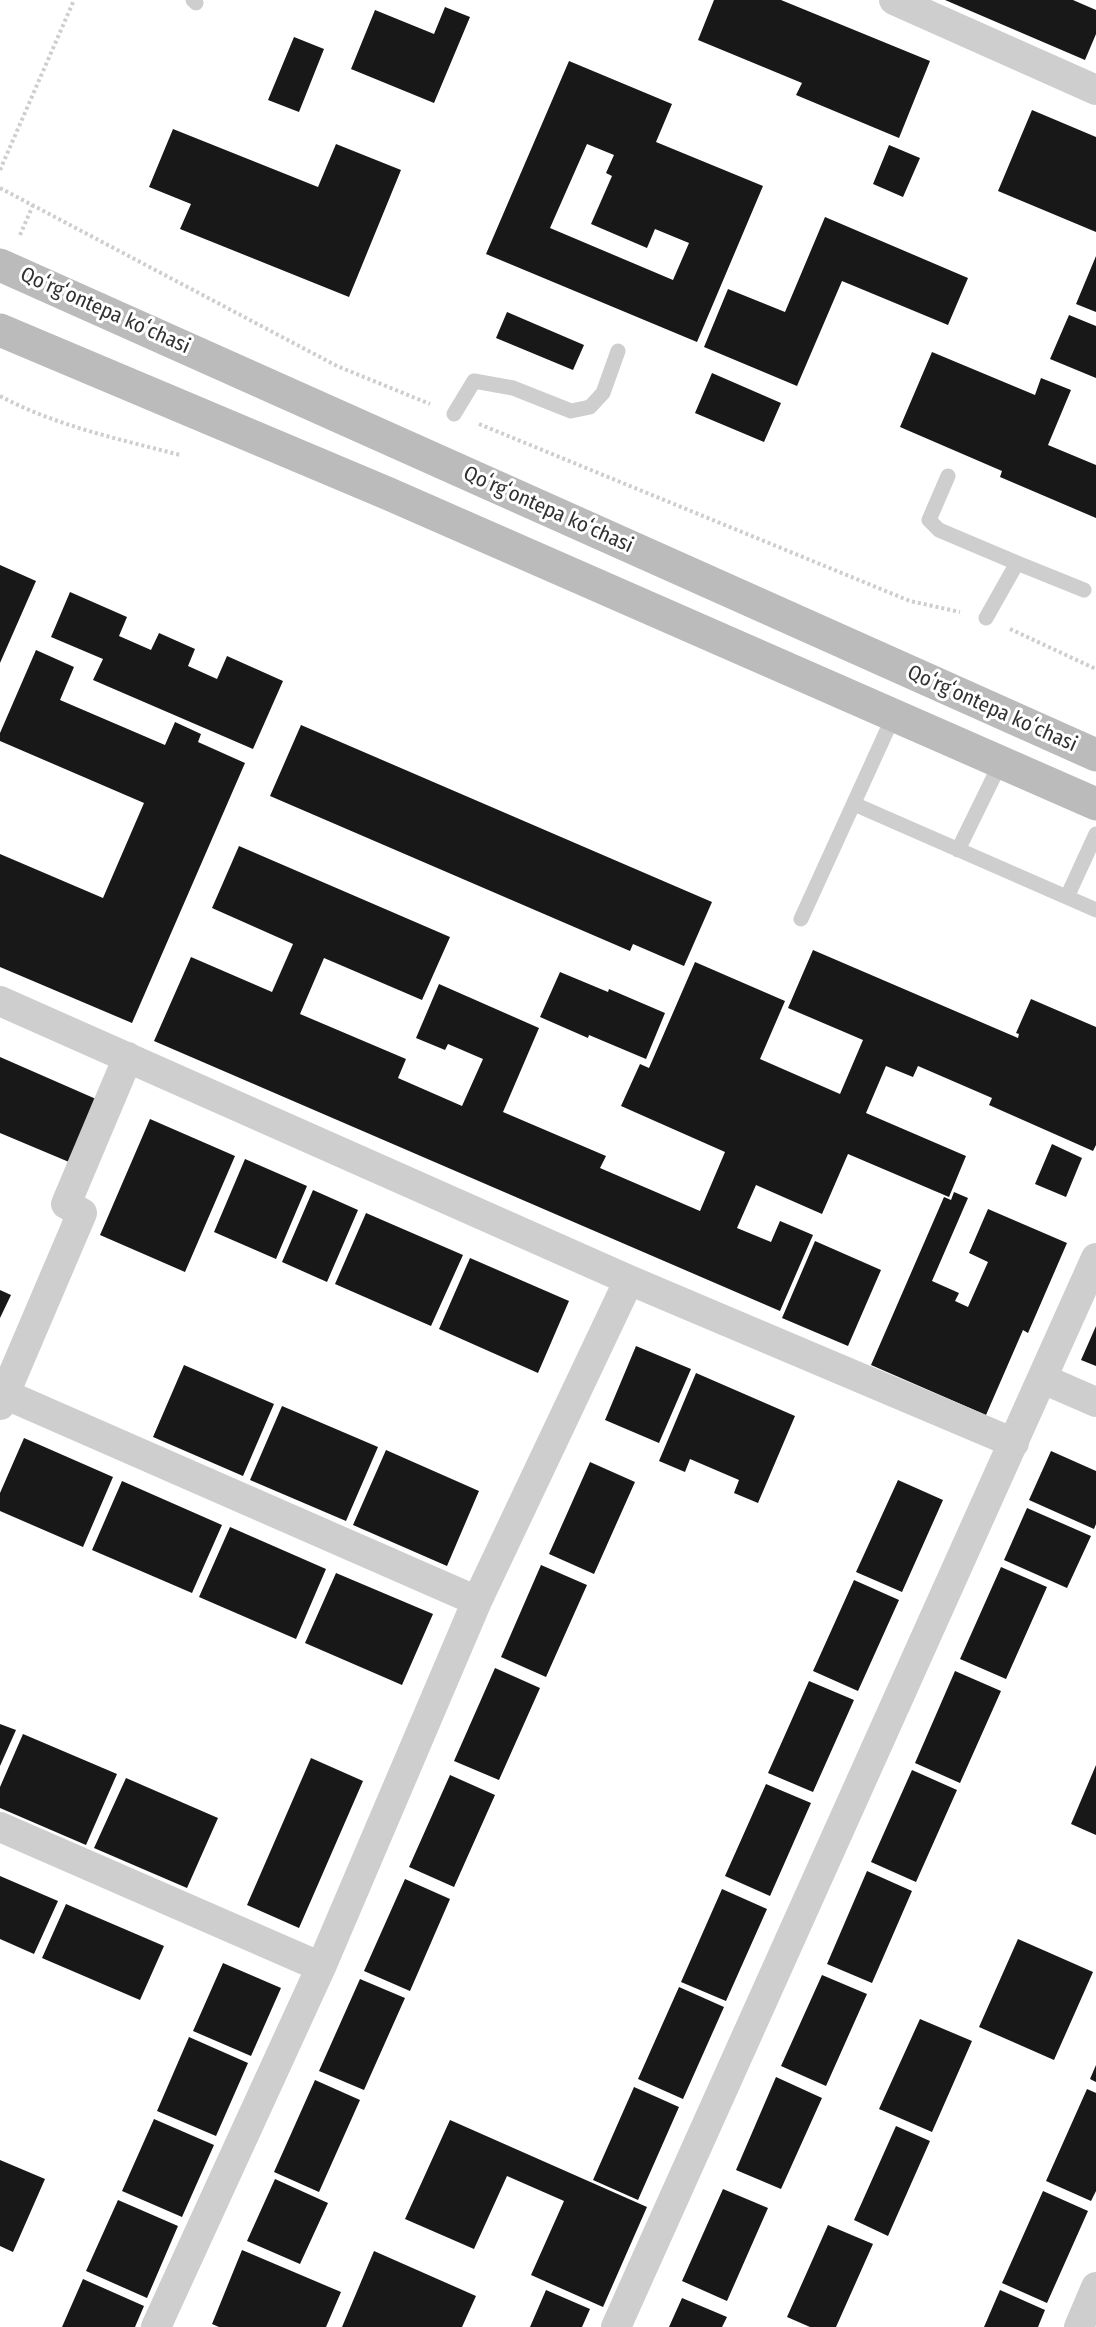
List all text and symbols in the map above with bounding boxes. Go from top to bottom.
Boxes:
street label: Qoʻrgʻontepa koʻchasi [16,262,194,360]
street label: Qoʻrgʻontepa koʻchasi [459,461,637,559]
street label: Qoʻrgʻontepa koʻchasi [903,660,1081,758]

